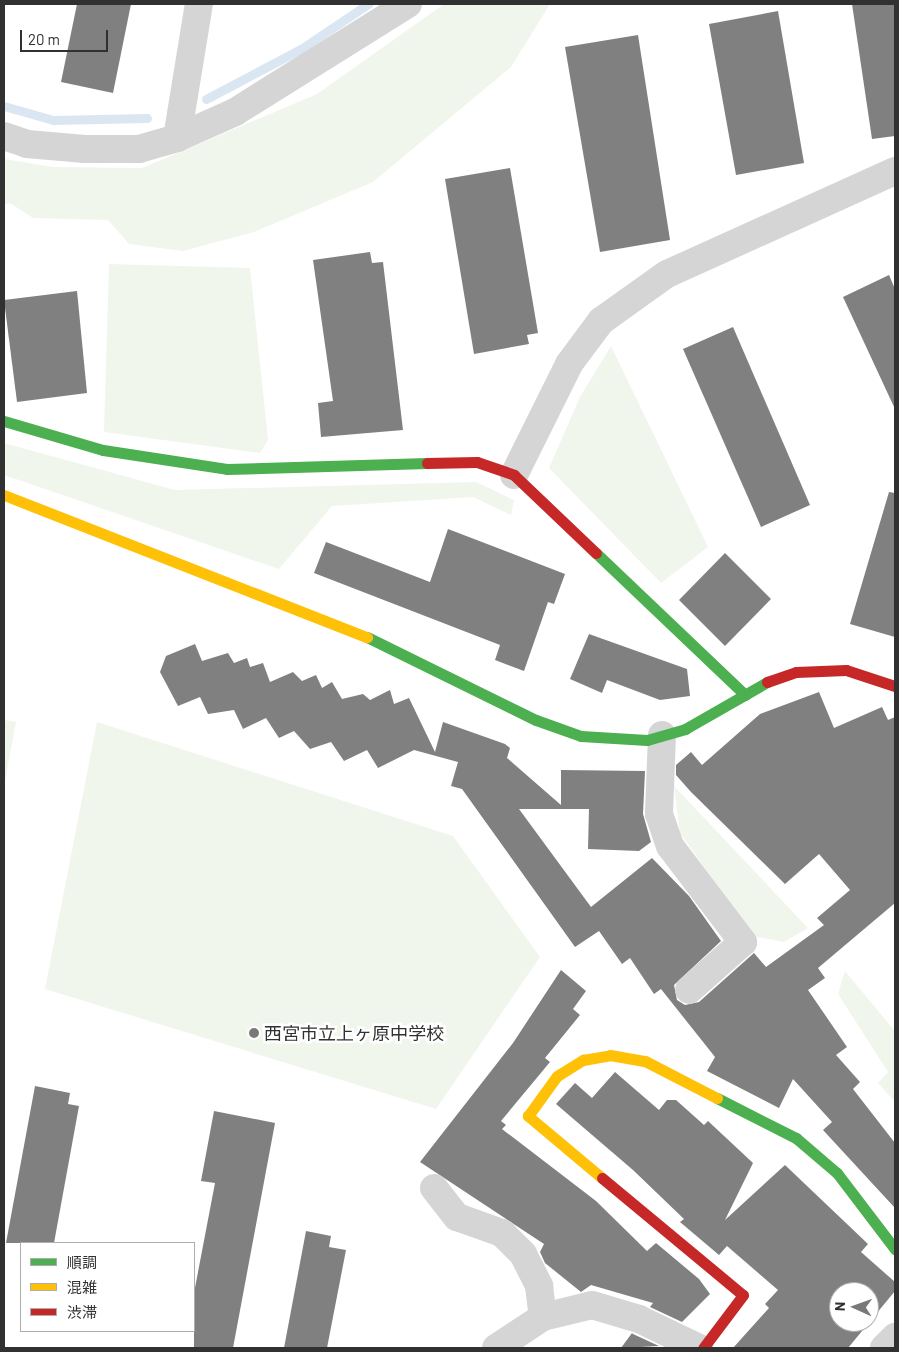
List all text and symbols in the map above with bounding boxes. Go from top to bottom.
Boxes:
scale bar [22,20,110,52]
text: 20 m [28,30,60,48]
place label: 西宮市立上ヶ原中学校 [264,1022,444,1044]
marker: 西宮市立上ヶ原中学校 [248,1027,260,1039]
legend [20,1242,195,1332]
text: 順調 [67,1253,97,1271]
text: 混雑 [67,1278,97,1296]
north arrow [829,1282,879,1332]
text: N [831,1302,848,1311]
text: 渋滞 [67,1303,97,1321]

